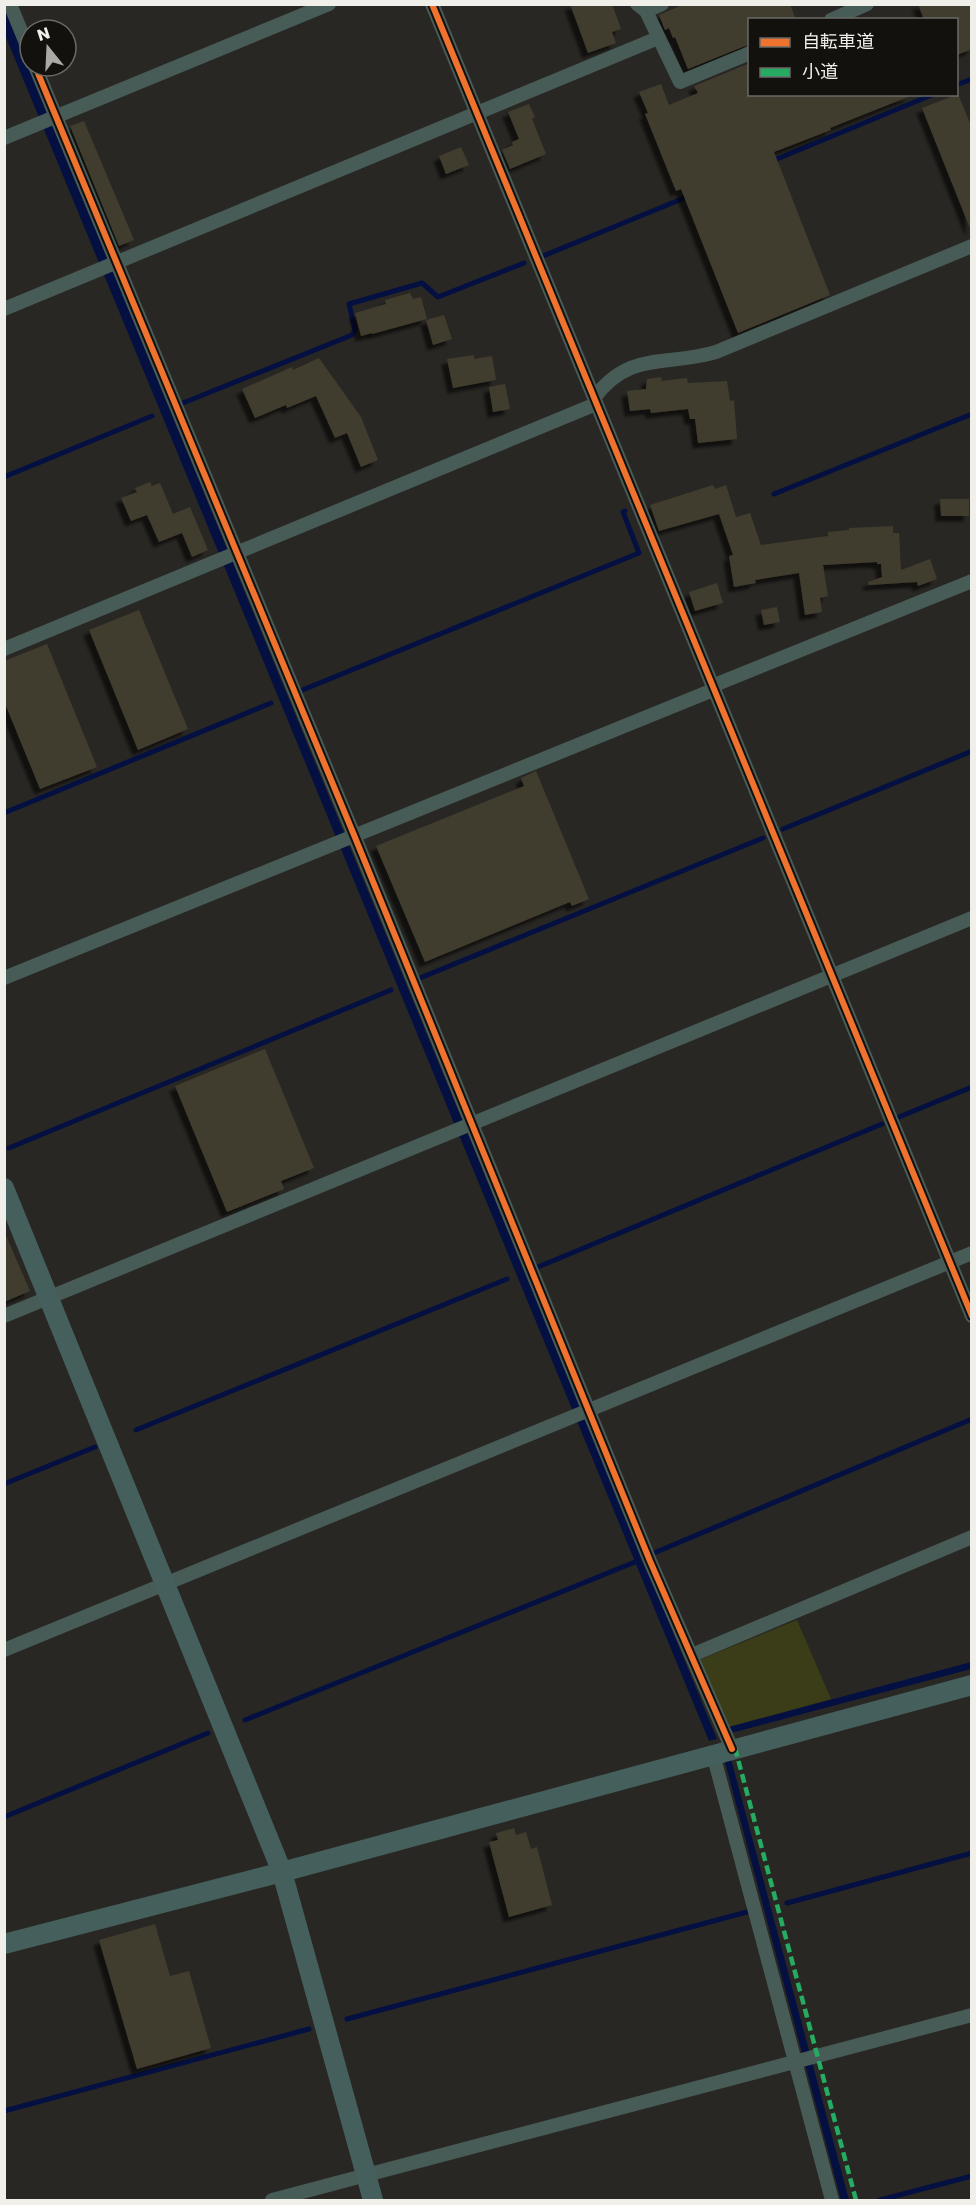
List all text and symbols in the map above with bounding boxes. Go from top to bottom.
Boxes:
north arrow [18,18,78,78]
legend [748,18,958,96]
text: N [34,21,53,47]
text: 自転車道 [802,29,874,54]
text: 小道 [802,59,838,84]

